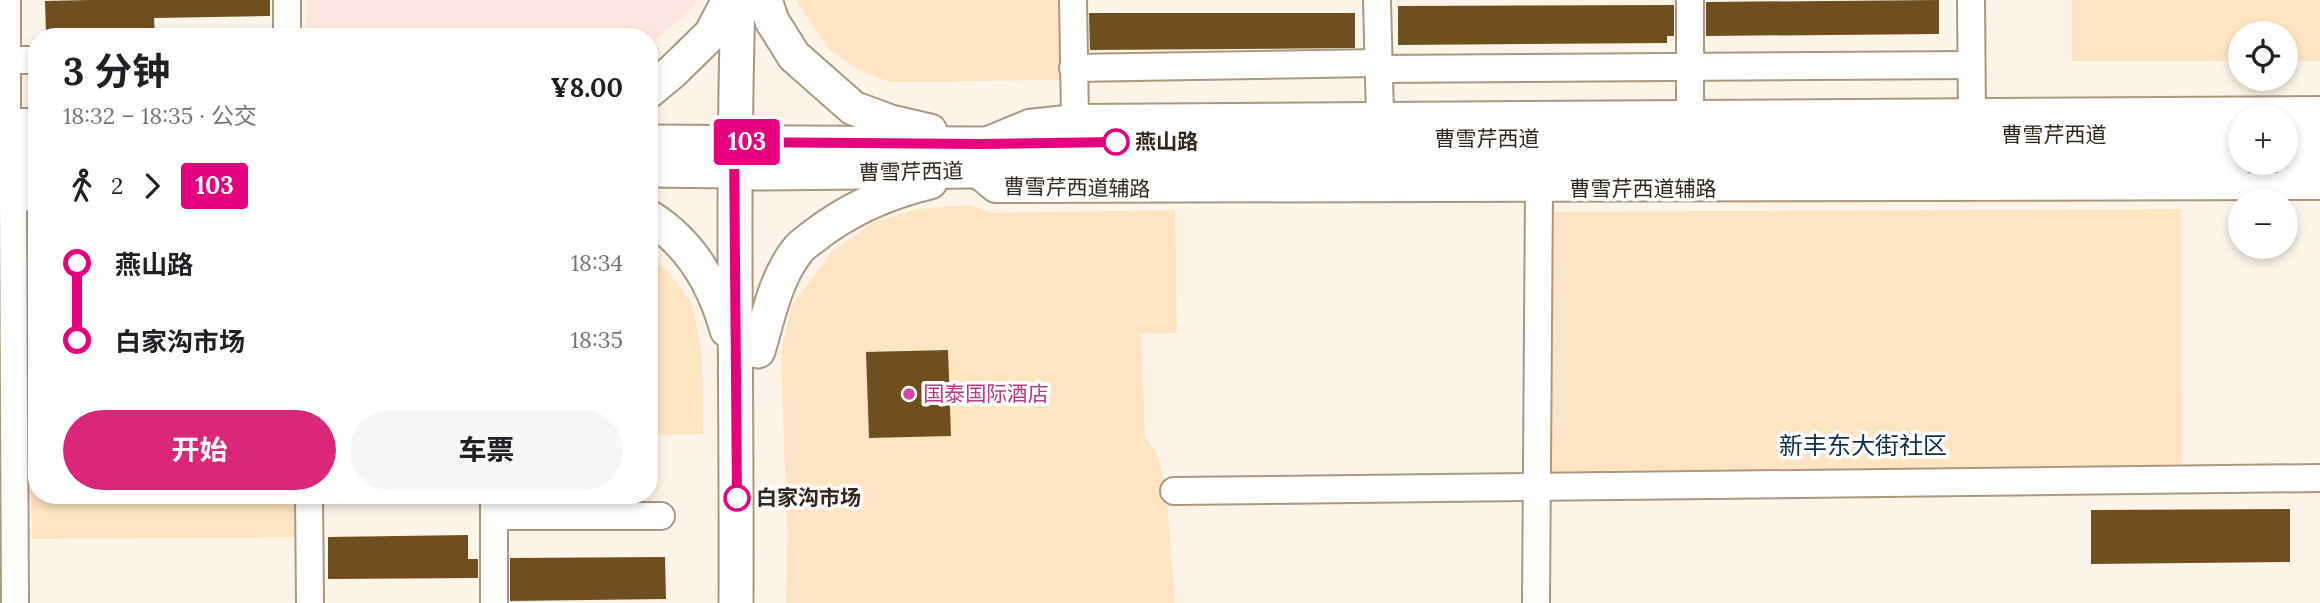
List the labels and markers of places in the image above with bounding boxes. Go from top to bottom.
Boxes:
place label: 燕山路 [1135,128,1198,155]
marker: 燕山路 [1103,129,1129,155]
place label: 国泰国际酒店 [923,380,1049,407]
marker: 国泰国际酒店 [901,386,917,402]
place label: 白家沟市场 [756,484,861,511]
marker: 白家沟市场 [724,485,750,511]

